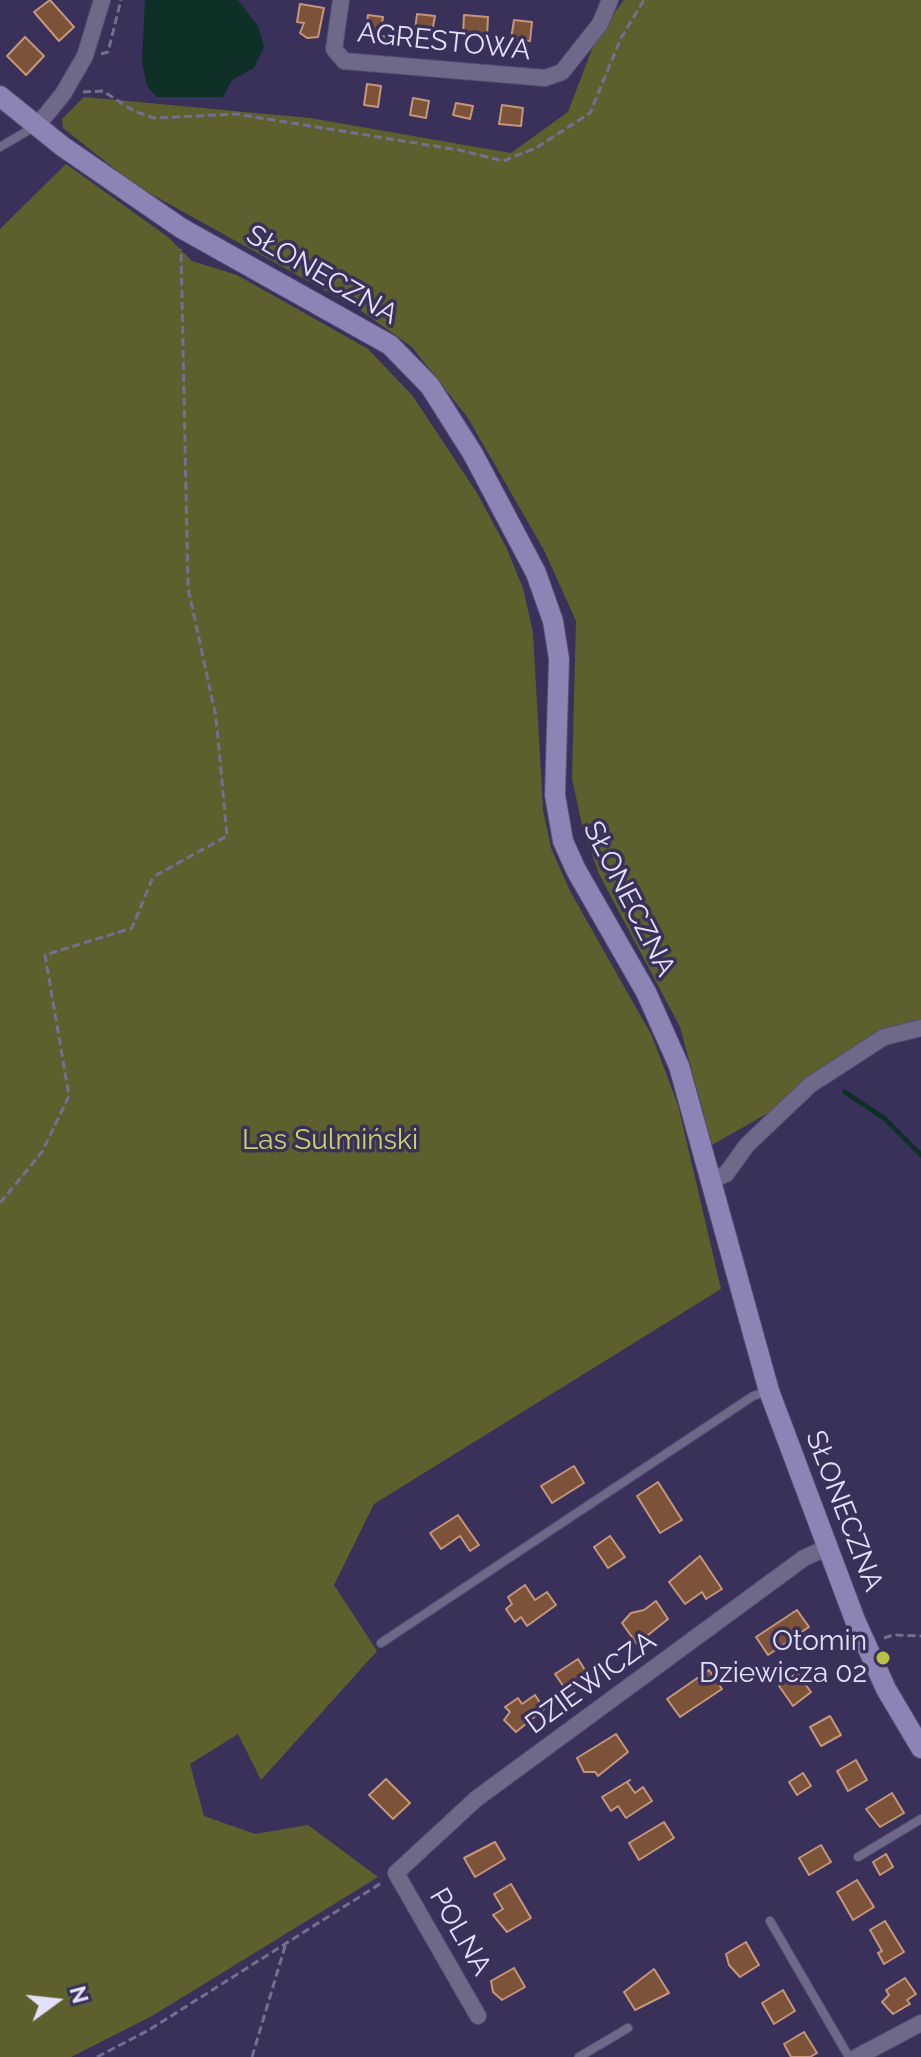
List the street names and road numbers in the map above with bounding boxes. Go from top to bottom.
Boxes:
street label: AGRESTOWA [356,16,532,68]
street label: SŁONECZNA [240,218,404,332]
street label: SŁONECZNA [576,816,682,982]
street label: SŁONECZNA [798,1426,890,1596]
street label: DZIEWICZA [519,1624,663,1742]
street label: POLNA [422,1882,498,1982]

